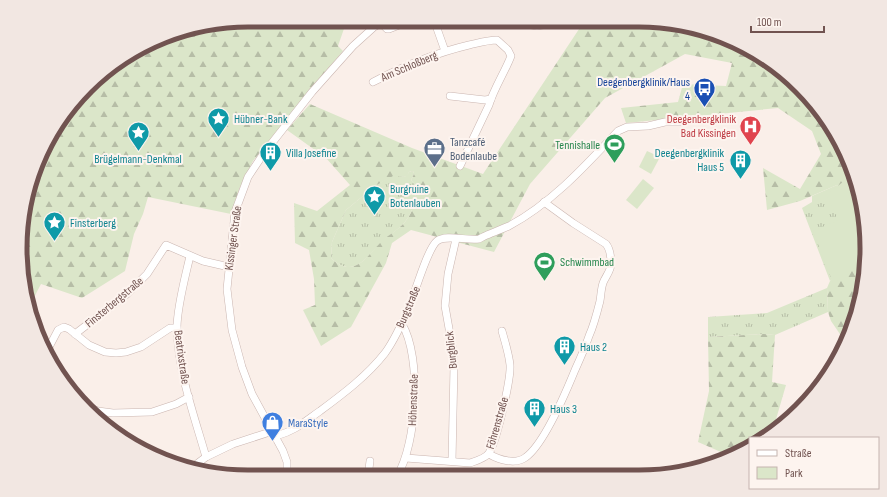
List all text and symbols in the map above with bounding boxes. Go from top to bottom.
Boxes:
scale bar [751,8,824,34]
text: 100 m [757,15,782,30]
street label: Am Schloßberg [378,48,440,85]
place label: Deegenbergklinik/Haus 4 [597,75,690,104]
bus stop icon: Deegenbergklinik/Haus 4 [692,76,718,109]
place icon: Hübner-Bank [206,106,232,139]
place label: Hübner-Bank [234,112,288,127]
place label: Deegenbergklinik Bad Kissingen [667,112,736,141]
hospital icon: Deegenbergklinik Bad Kissingen [738,113,764,146]
place icon: Brügelmann-Denkmal [125,119,151,152]
sports icon: Tennishalle [602,132,628,165]
place label: Tanzcafé Bodenlaube [450,135,497,164]
office icon: Tanzcafé Bodenlaube [422,136,448,169]
place label: Tennishalle [555,138,600,153]
building icon: Villa Josefine [257,140,283,173]
place label: Villa Josefine [286,146,337,161]
place label: Deegenbergklinik Haus 5 [655,146,724,175]
building icon: Deegenbergklinik Haus 5 [727,147,753,180]
place label: Brügelmann-Denkmal [94,152,182,167]
place label: Burgruine Botenlauben [390,182,441,211]
place icon: Burgruine Botenlauben [362,183,388,216]
street label: Kissinger Straße [222,205,245,271]
place icon: Finsterberg [41,210,67,243]
place label: Finsterberg [70,216,116,231]
sports icon: Schwimmbad [532,249,558,282]
place label: Schwimmbad [560,255,614,270]
street label: Finsterbergstraße [82,273,147,331]
street label: Burgstraße [393,284,424,330]
street label: Beatrixstraße [170,329,193,385]
street label: Burgblick [442,330,461,369]
building icon: Haus 2 [551,334,577,367]
place label: Haus 2 [580,340,607,355]
street label: Höhenstraße [405,374,422,426]
street label: Föhrenstraße [483,395,512,451]
building icon: Haus 3 [521,396,547,429]
place label: Haus 3 [550,402,577,417]
shop icon: MaraStyle [259,410,285,443]
place label: MaraStyle [288,416,328,431]
legend [749,437,879,489]
text: Straße [785,446,812,461]
text: Park [785,466,803,481]

